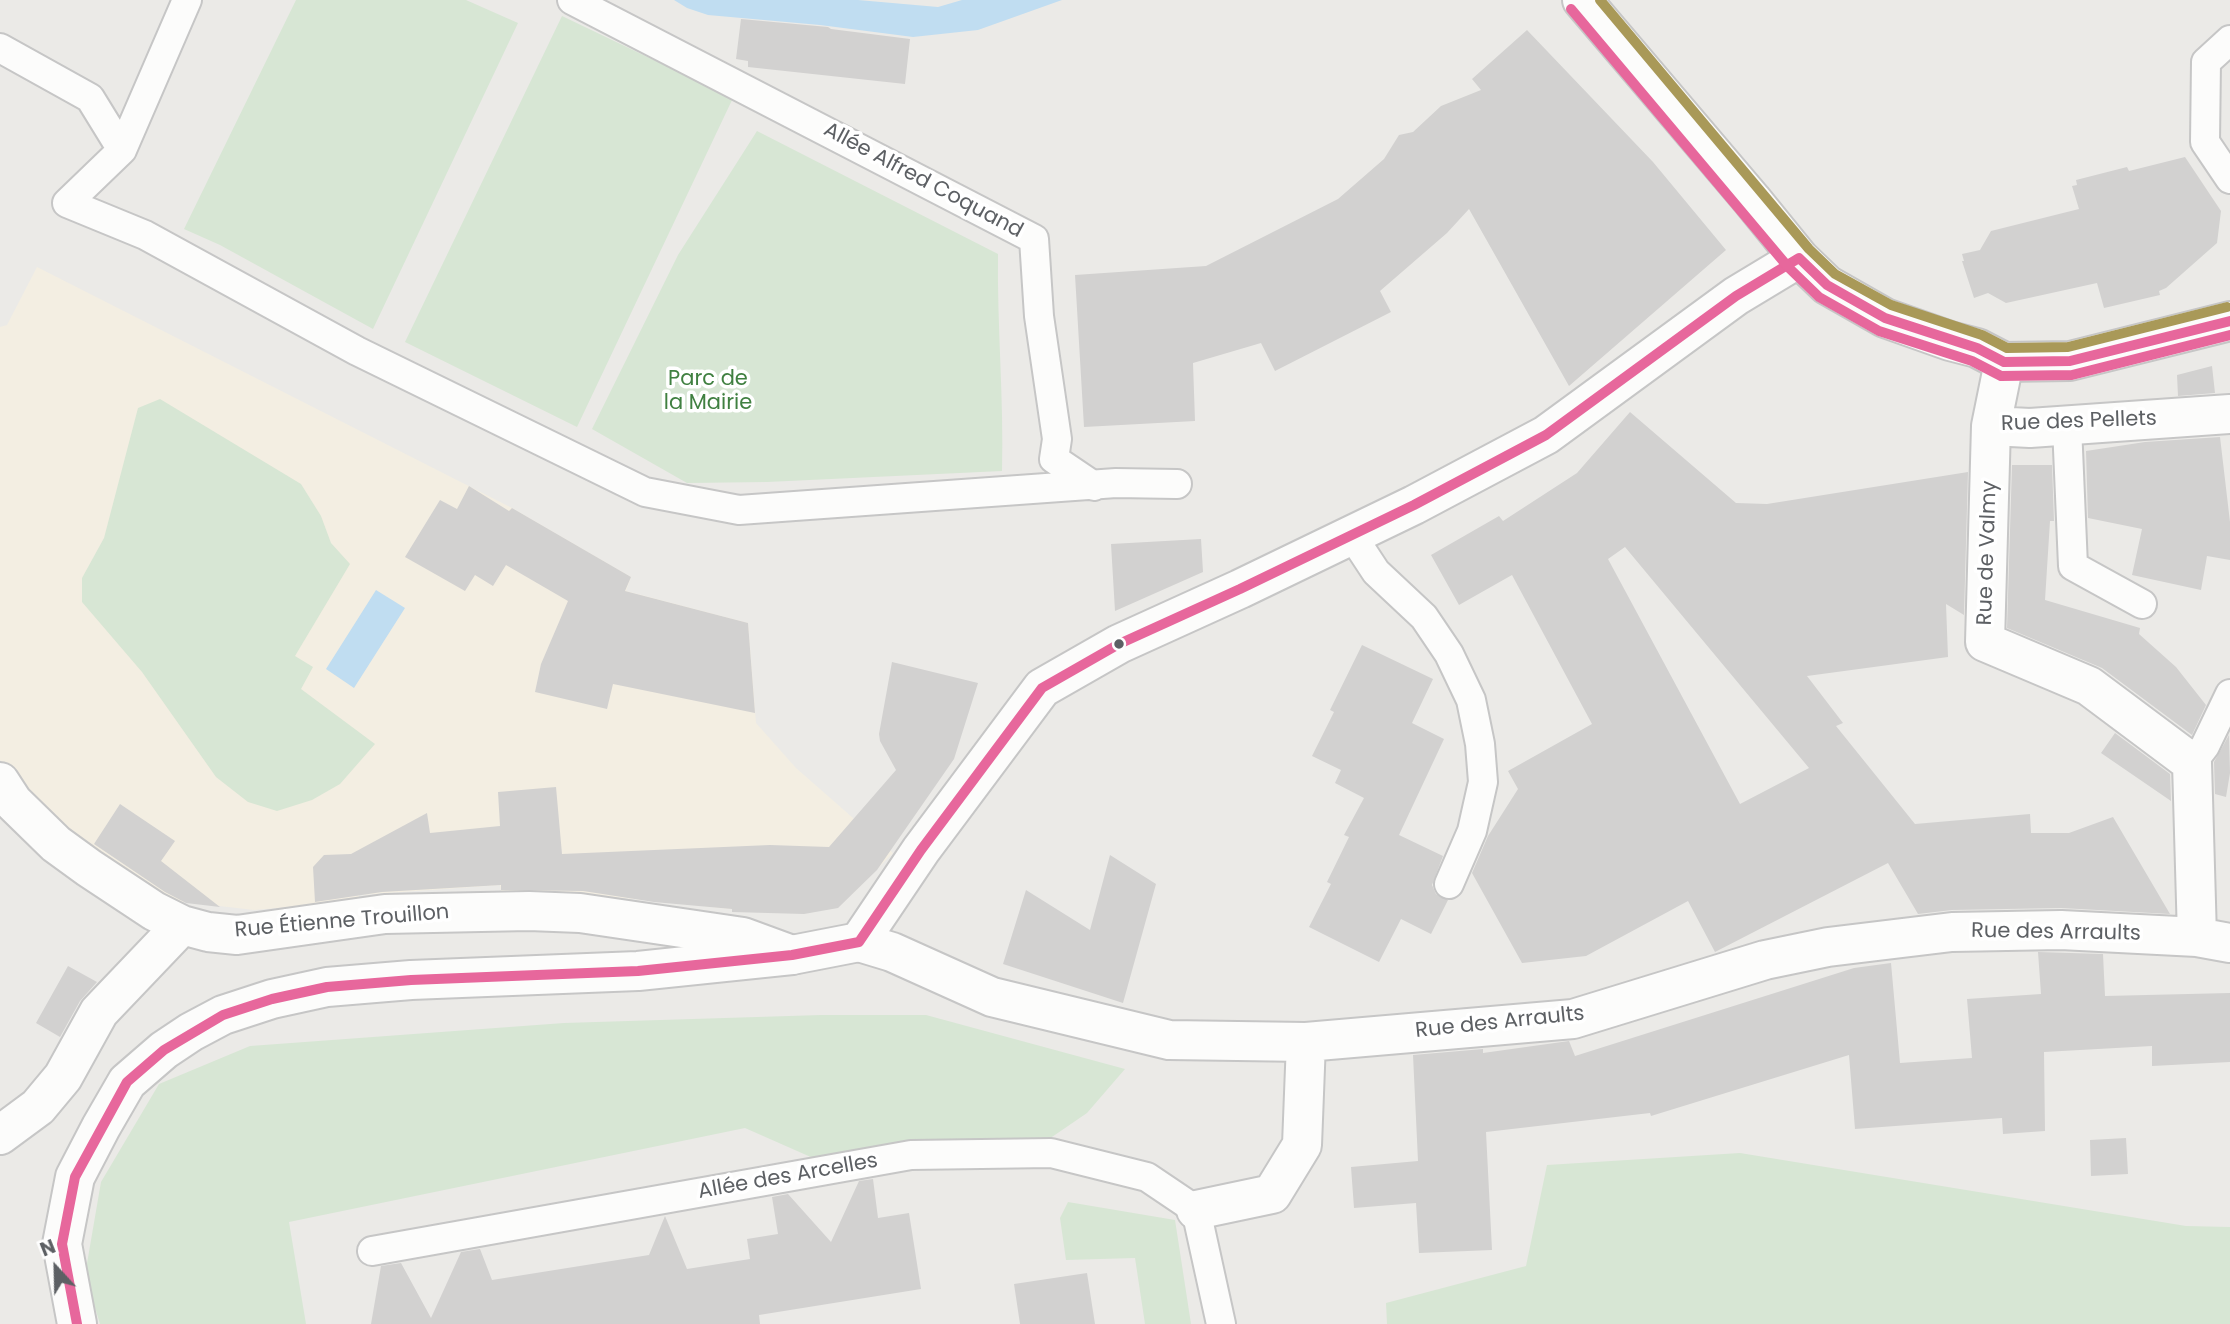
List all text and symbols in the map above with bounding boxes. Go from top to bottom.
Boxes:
street label: Allée Alfred Coquand [819,118,1027,244]
park label: Parc de la Mairie [664,367,752,417]
street label: Rue des Pellets [2001,407,2157,437]
street label: Rue de Valmy [1973,480,2003,626]
unlabelled marker [1112,637,1126,651]
street label: Rue Étienne Trouillon [234,900,450,944]
street label: Rue des Arraults [1971,919,2141,947]
street label: Rue des Arraults [1414,1002,1586,1044]
street label: Allée des Arcelles [696,1149,880,1205]
north arrow [21,1233,91,1303]
text: N [36,1233,60,1263]

